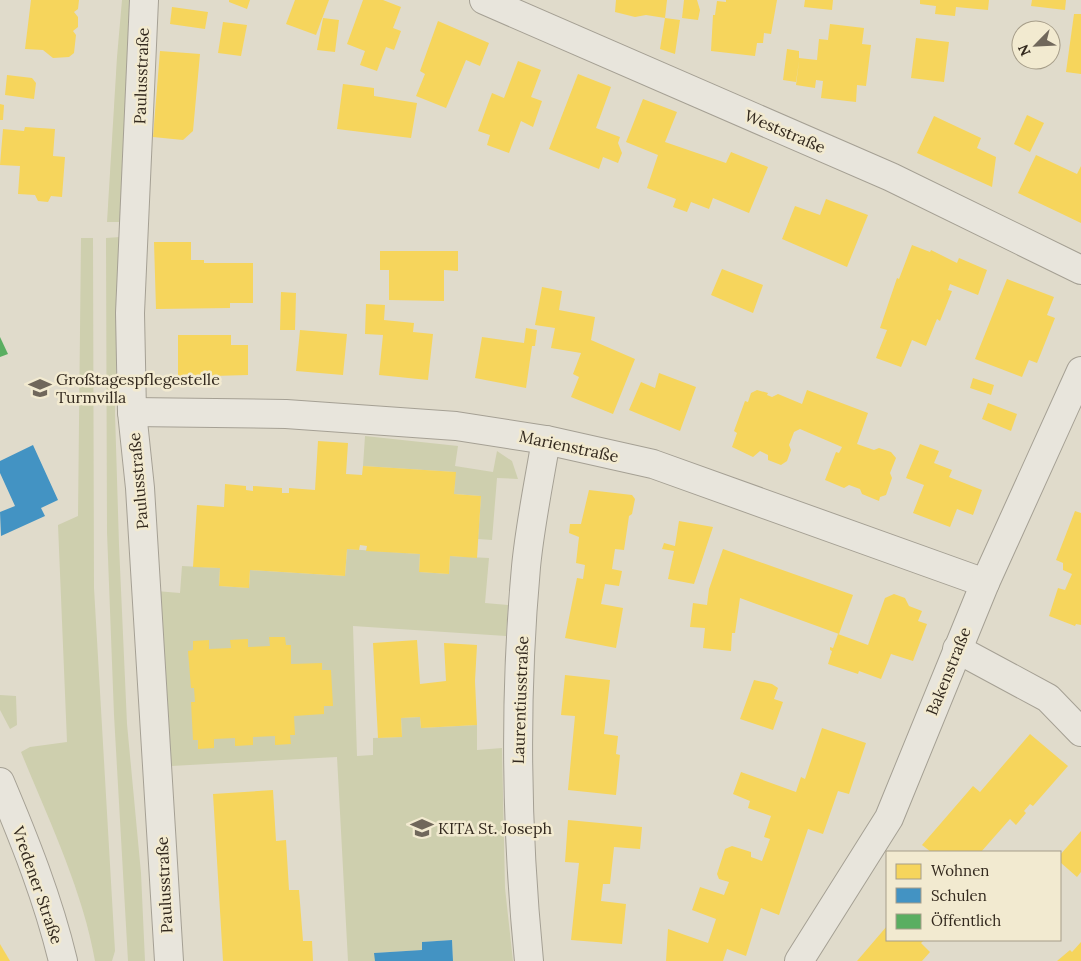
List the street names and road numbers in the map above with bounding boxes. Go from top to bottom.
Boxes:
street label: Paulusstraße [129,27,153,125]
street label: Weststraße [742,105,829,157]
street label: Marienstraße [518,426,621,466]
street label: Paulusstraße [124,432,152,530]
street label: Bakenstraße [921,624,975,718]
street label: Laurentiusstraße [508,635,532,764]
street label: Vredener Straße [8,823,68,947]
street label: Paulusstraße [151,836,177,934]

